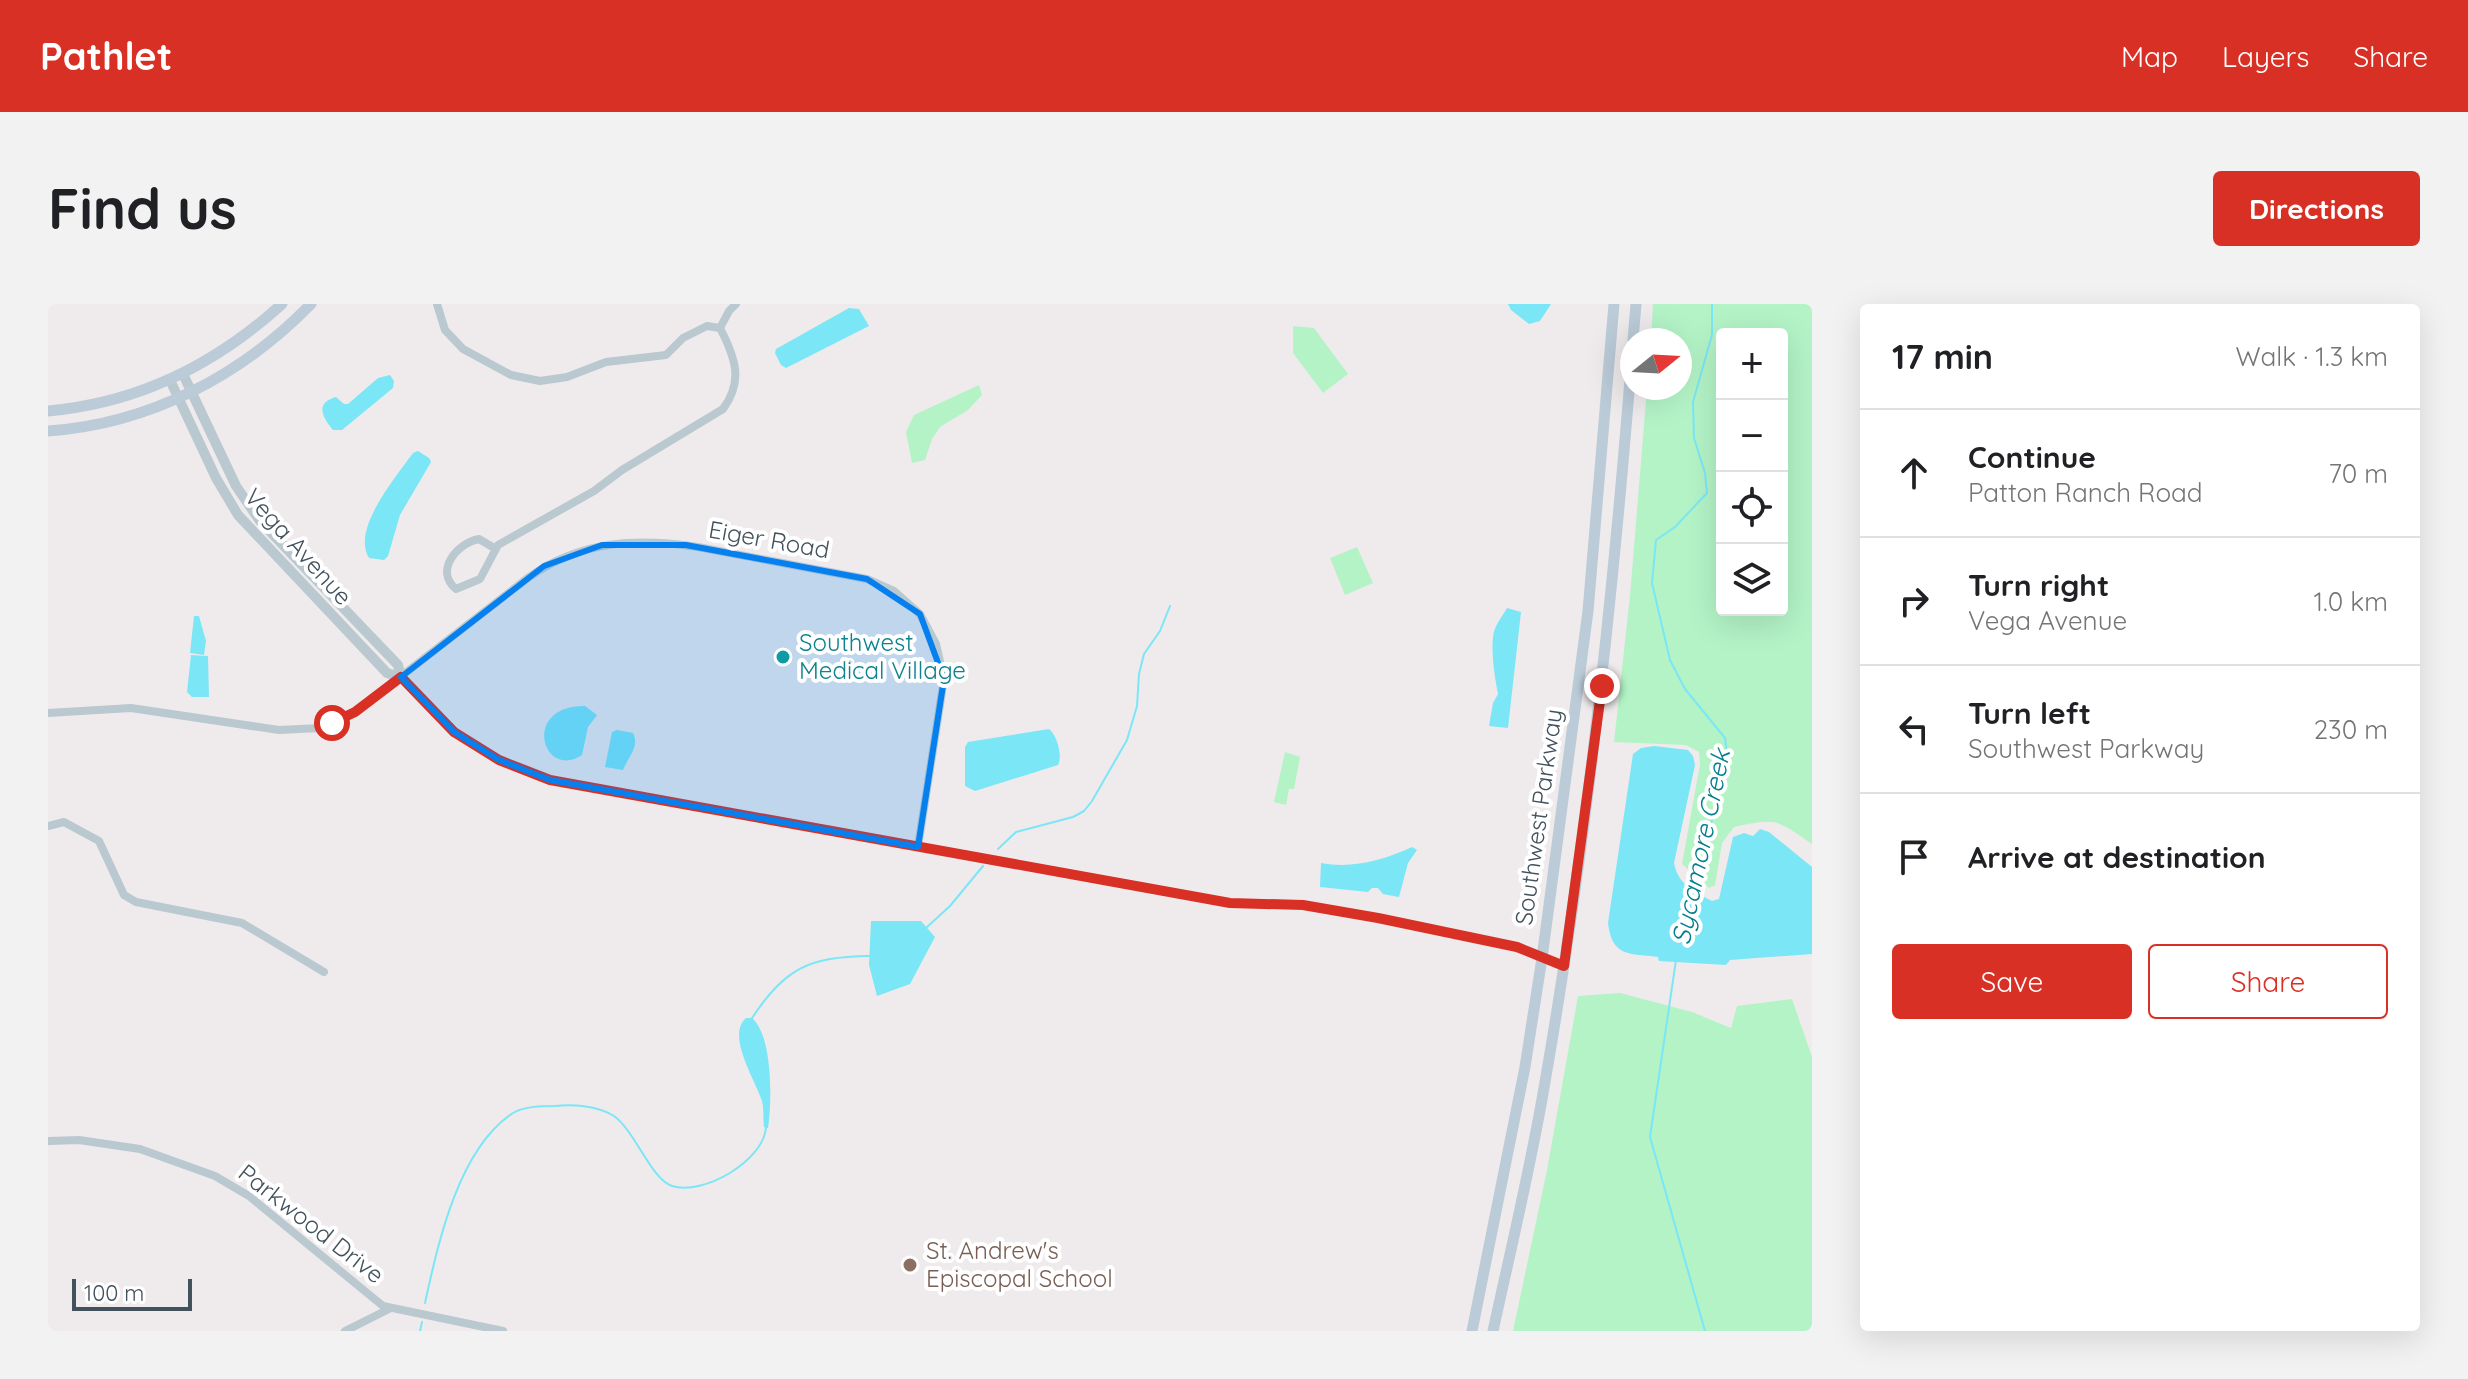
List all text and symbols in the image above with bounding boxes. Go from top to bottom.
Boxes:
text: Pathlet [40,32,172,80]
text: Map [2121,39,2178,74]
text: Layers [2222,39,2309,74]
text: Share [2353,39,2428,74]
button: Directions [2213,171,2420,246]
text: Find us [48,173,237,243]
north arrow [1620,328,1692,400]
map controls [1716,328,1788,616]
button: + [1716,328,1788,400]
text: 17 min [1892,335,1993,378]
text: Walk · 1.3 km [2236,340,2388,373]
button: − [1716,400,1788,472]
text: Continue [1968,438,2096,476]
icon: ahead [1892,451,1936,495]
text: 70 m [2328,457,2388,490]
button: locate [1716,472,1788,544]
text: Patton Ranch Road [1968,476,2203,509]
street label: Vega Avenue [238,482,359,611]
street label: Eiger Road [706,514,832,564]
button: layers [1716,544,1788,616]
text: Turn right [1968,566,2109,604]
icon: right [1892,579,1936,623]
text: 1.0 km [2313,585,2388,618]
text: Vega Avenue [1968,604,2127,637]
place label: Southwest Medical Village [799,627,966,685]
marker: Southwest Medical Village [774,648,792,666]
route end [1584,668,1620,704]
text: Turn left [1968,694,2091,732]
route start [314,705,350,741]
street label: Southwest Parkway [1508,707,1568,927]
icon: left [1892,707,1936,751]
text: 230 m [2314,713,2388,746]
text: Southwest Parkway [1968,732,2204,765]
water label: Sycamore Creek [1664,744,1738,948]
icon: arrive [1892,835,1936,879]
text: Arrive at destination [1968,838,2266,876]
button: Save [1892,944,2132,1019]
button: Share [2148,944,2388,1019]
street label: Parkwood Drive [233,1157,390,1289]
place label: St. Andrew's Episcopal School [926,1235,1113,1293]
marker: St. Andrew's Episcopal School [901,1256,919,1274]
scale bar [72,1275,192,1311]
text: 100 m [84,1279,144,1307]

